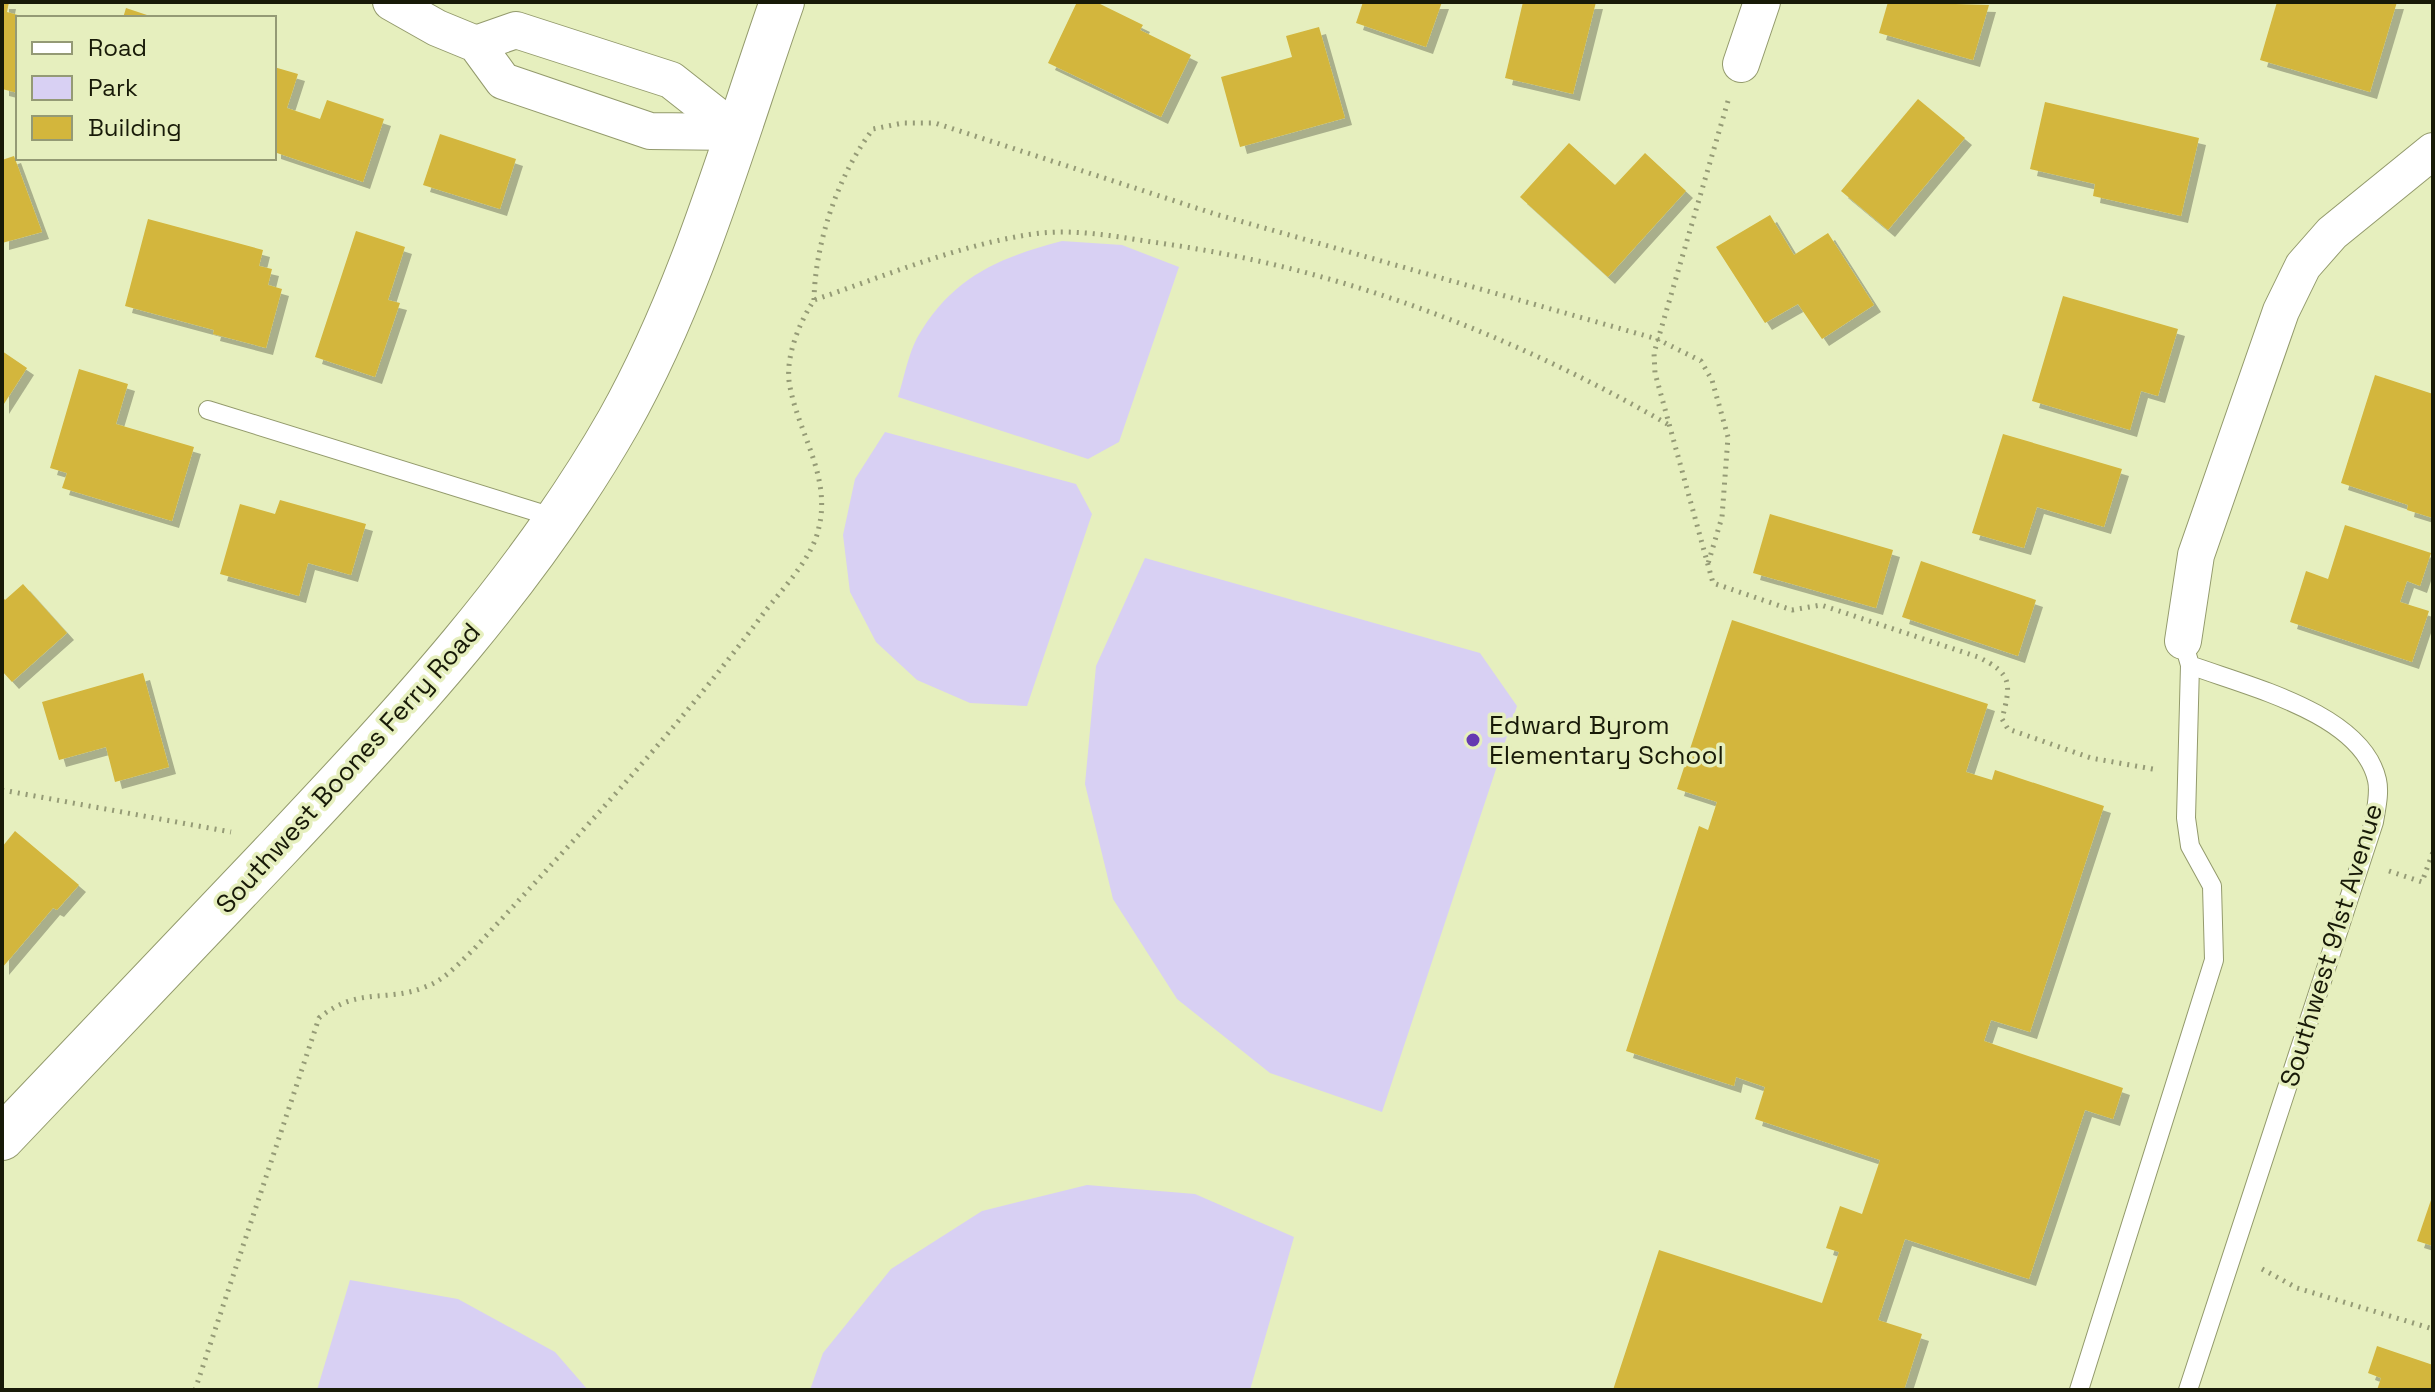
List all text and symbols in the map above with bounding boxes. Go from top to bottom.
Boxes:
legend [16,16,276,160]
text: Road [88,32,147,63]
text: Park [88,72,138,103]
text: Building [88,112,182,143]
street label: Southwest Boones Ferry Road [208,615,488,921]
place label: Edward Byrom Elementary School [1489,708,1724,772]
marker: Edward Byrom Elementary School [1464,731,1482,749]
street label: Southwest 91st Avenue [2272,799,2390,1091]

